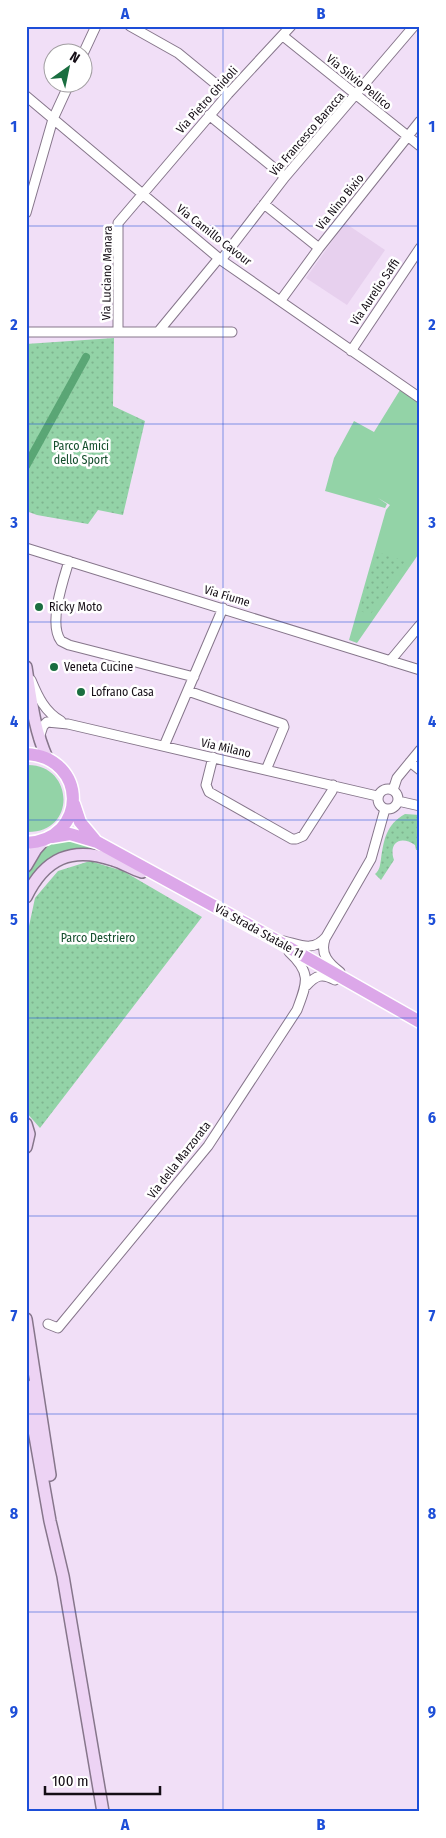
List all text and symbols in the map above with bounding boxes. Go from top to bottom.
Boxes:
text: A [120,4,130,23]
text: B [317,4,326,23]
north arrow [42,42,92,92]
text: N [67,48,83,67]
street label: Via Silvio Pellico [324,51,394,113]
street label: Via Pietro Ghidoli [173,64,241,136]
street label: Via Francesco Baracca [267,89,347,179]
text: 1 [11,117,17,136]
text: 1 [429,117,435,136]
street label: Via Nino Bixio [313,171,367,233]
street label: Via Camillo Cavour [174,201,255,269]
street label: Via Luciano Manara [99,225,115,321]
street label: Via Aurelio Saffi [348,256,402,328]
text: 2 [9,315,18,334]
text: 2 [427,315,436,334]
park label: Parco Amici dello Sport [53,439,109,467]
text: 3 [9,513,18,532]
text: 3 [427,513,436,532]
street label: Via Fiume [202,582,252,610]
place label: Ricky Moto [49,600,102,614]
marker: Ricky Moto [33,601,45,613]
place label: Veneta Cucine [64,660,133,674]
marker: Veneta Cucine [48,661,60,673]
place label: Lofrano Casa [91,685,154,699]
marker: Lofrano Casa [75,686,87,698]
text: 4 [10,712,18,731]
text: 4 [428,712,436,731]
street label: Via Milano [200,735,252,761]
street label: Via Strada Statale 11 [212,901,306,961]
text: 5 [10,910,18,929]
text: 5 [428,910,436,929]
park label: Parco Destriero [61,931,135,945]
text: 6 [10,1108,18,1127]
text: 6 [428,1108,436,1127]
street label: Via della Marzorata [145,1119,214,1201]
text: 7 [11,1306,18,1325]
text: 7 [429,1306,436,1325]
text: 8 [10,1504,19,1523]
text: 8 [428,1504,437,1523]
text: 9 [10,1702,18,1721]
text: 9 [428,1702,436,1721]
scale bar [45,1763,160,1795]
text: 100 m [52,1772,89,1790]
text: A [120,1815,130,1834]
text: B [317,1815,326,1834]

